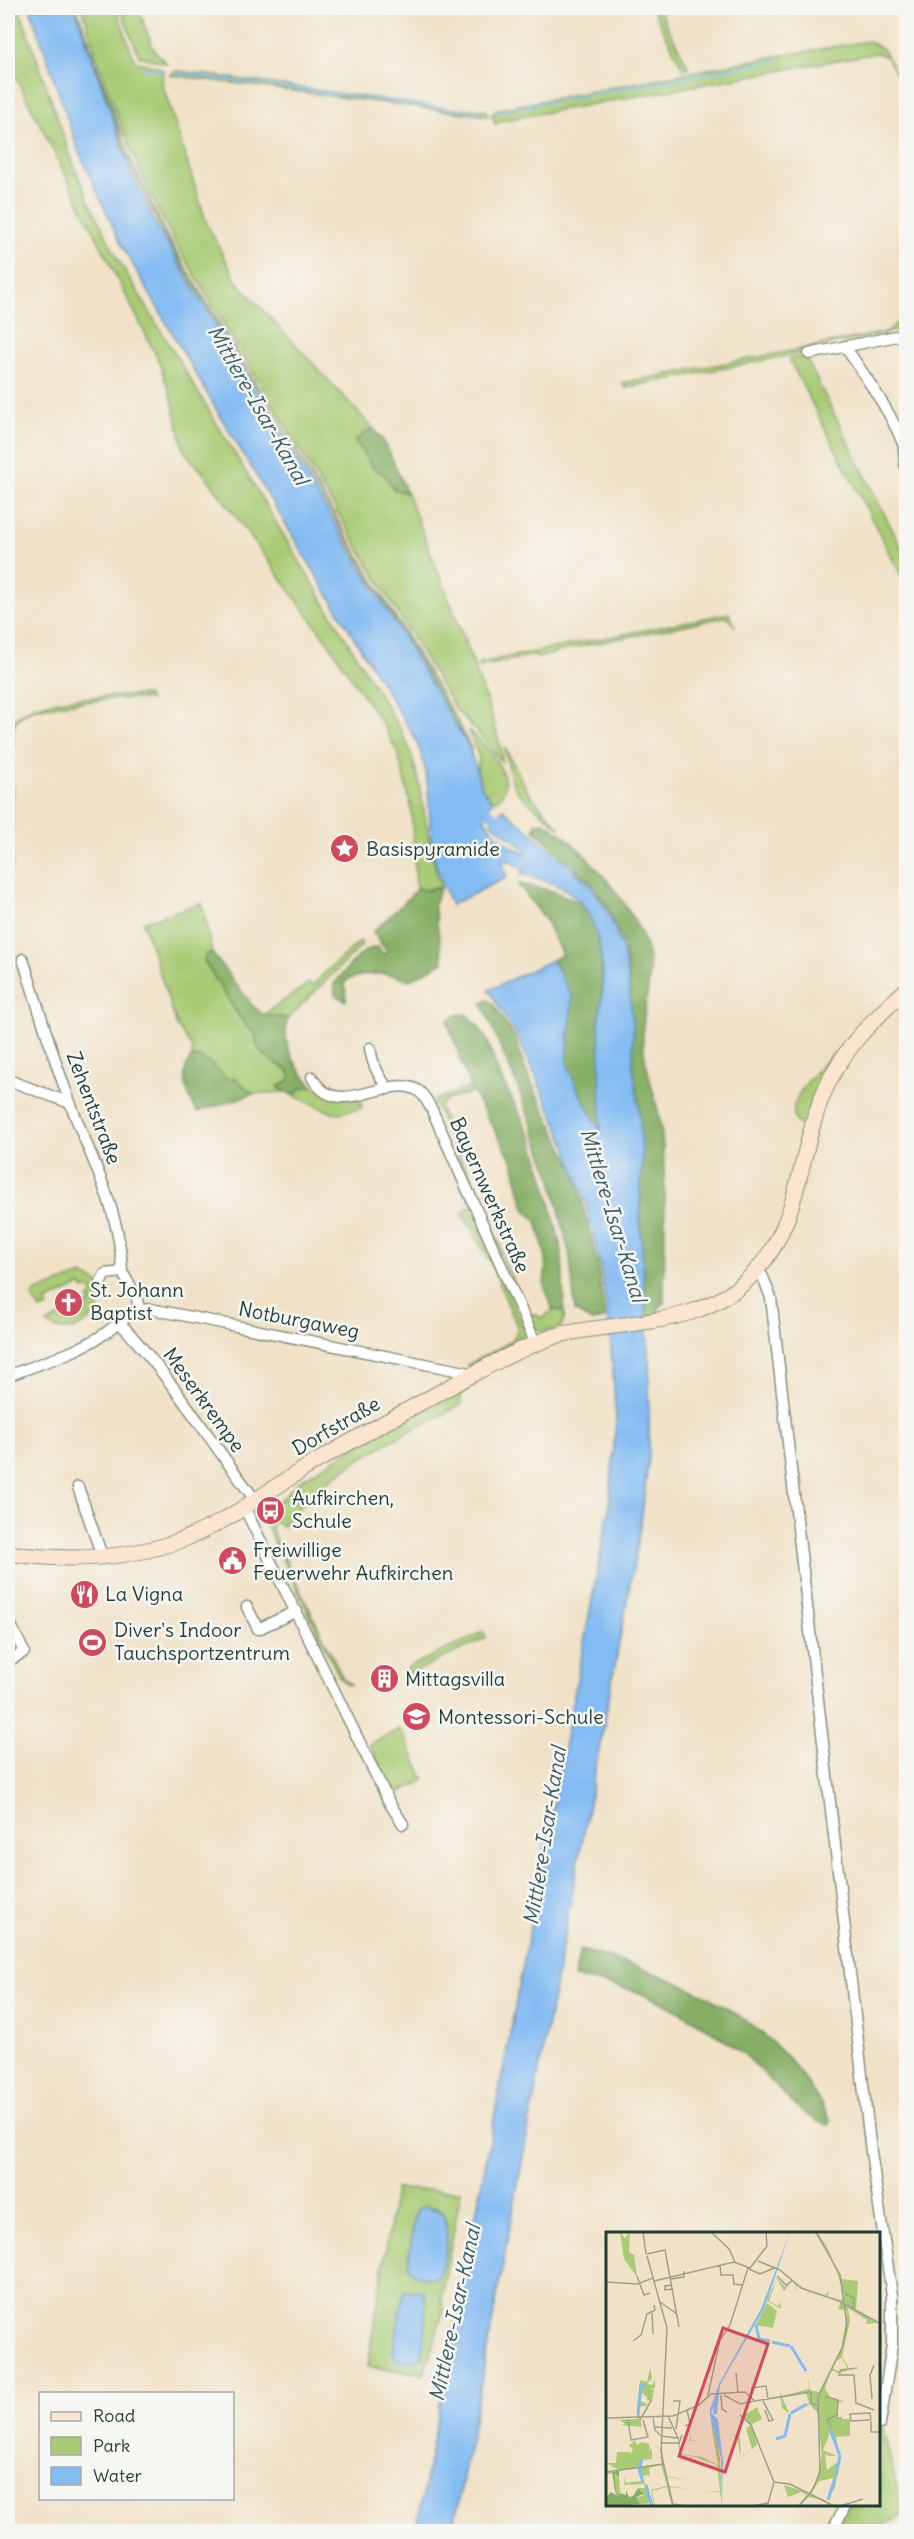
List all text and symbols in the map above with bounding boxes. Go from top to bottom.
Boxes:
water label: Mittlere-Isar-Kanal [202,320,317,492]
place icon: Basispyramide [329,833,361,865]
place label: Basispyramide [366,836,500,861]
street label: Zehentstraße [62,1048,127,1168]
street label: Bayernwerkstraße [445,1113,536,1277]
water label: Mittlere-Isar-Kanal [574,1125,654,1308]
place label: St. Johann Baptist [90,1277,184,1325]
church icon: St. Johann Baptist [53,1286,85,1318]
street label: Notburgaweg [237,1296,362,1343]
street label: Meserkrempe [158,1343,251,1457]
street label: Dorfstraße [288,1390,384,1461]
place label: Aufkirchen, Schule [292,1485,394,1533]
bus stop icon: Aufkirchen, Schule [255,1494,287,1526]
place label: Freiwillige Feuerwehr Aufkirchen [253,1537,453,1585]
public building icon: Freiwillige Feuerwehr Aufkirchen [216,1545,248,1577]
restaurant icon: La Vigna [68,1578,100,1610]
place label: La Vigna [105,1581,183,1606]
place label: Diver's Indoor Tauchsportzentrum [114,1617,290,1665]
sports icon: Diver's Indoor Tauchsportzentrum [77,1626,109,1658]
building icon: Mittagsvilla [368,1663,400,1695]
place label: Mittagsvilla [405,1666,505,1691]
school or university icon: Montessori-Schule [401,1701,433,1733]
place label: Montessori-Schule [438,1704,604,1729]
water label: Mittlere-Isar-Kanal [517,1742,572,1927]
water label: Mittlere-Isar-Kanal [423,2219,487,2404]
inset map [606,2232,881,2506]
legend [39,2392,234,2500]
text: Road [93,2404,136,2427]
text: Park [93,2434,130,2457]
text: Water [93,2464,143,2487]

